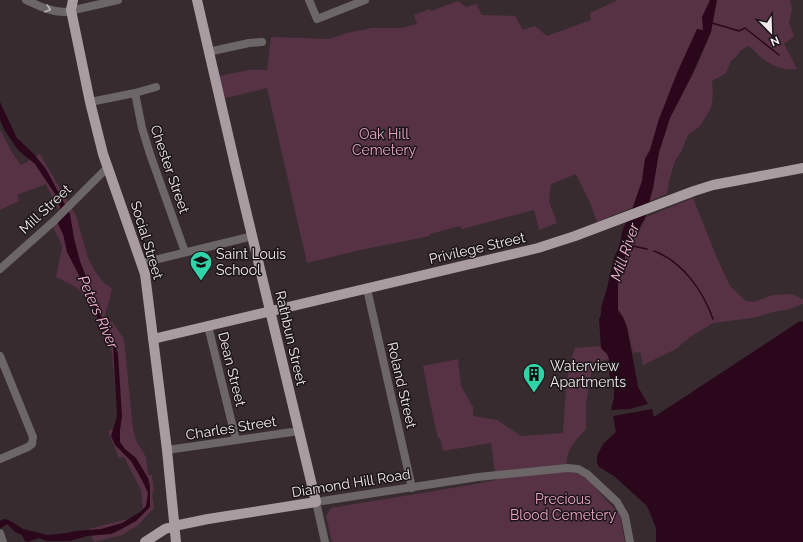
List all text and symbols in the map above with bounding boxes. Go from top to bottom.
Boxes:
one-way arrow [45,4,52,13]
north arrow [751,12,791,52]
text: N [768,33,781,48]
street label: Chester Street [147,123,193,216]
park label: Oak Hill Cemetery [352,126,416,158]
street label: Mill Street [16,181,74,237]
street label: Social Street [128,199,167,281]
water label: Mill River [607,220,644,283]
street label: Privilege Street [427,229,527,267]
place label: Saint Louis School [216,246,286,278]
school or university icon: Saint Louis School [188,249,214,282]
water label: Peters River [74,273,123,352]
street label: Rathbun Street [272,289,310,387]
street label: Dean Street [215,330,249,408]
street label: Roland Street [384,340,420,430]
place label: Waterview Apartments [550,358,626,390]
building icon: Waterview Apartments [521,361,547,394]
street label: Charles Street [185,413,278,443]
street label: Diamond Hill Road [290,466,412,500]
park label: Precious Blood Cemetery [510,491,617,523]

